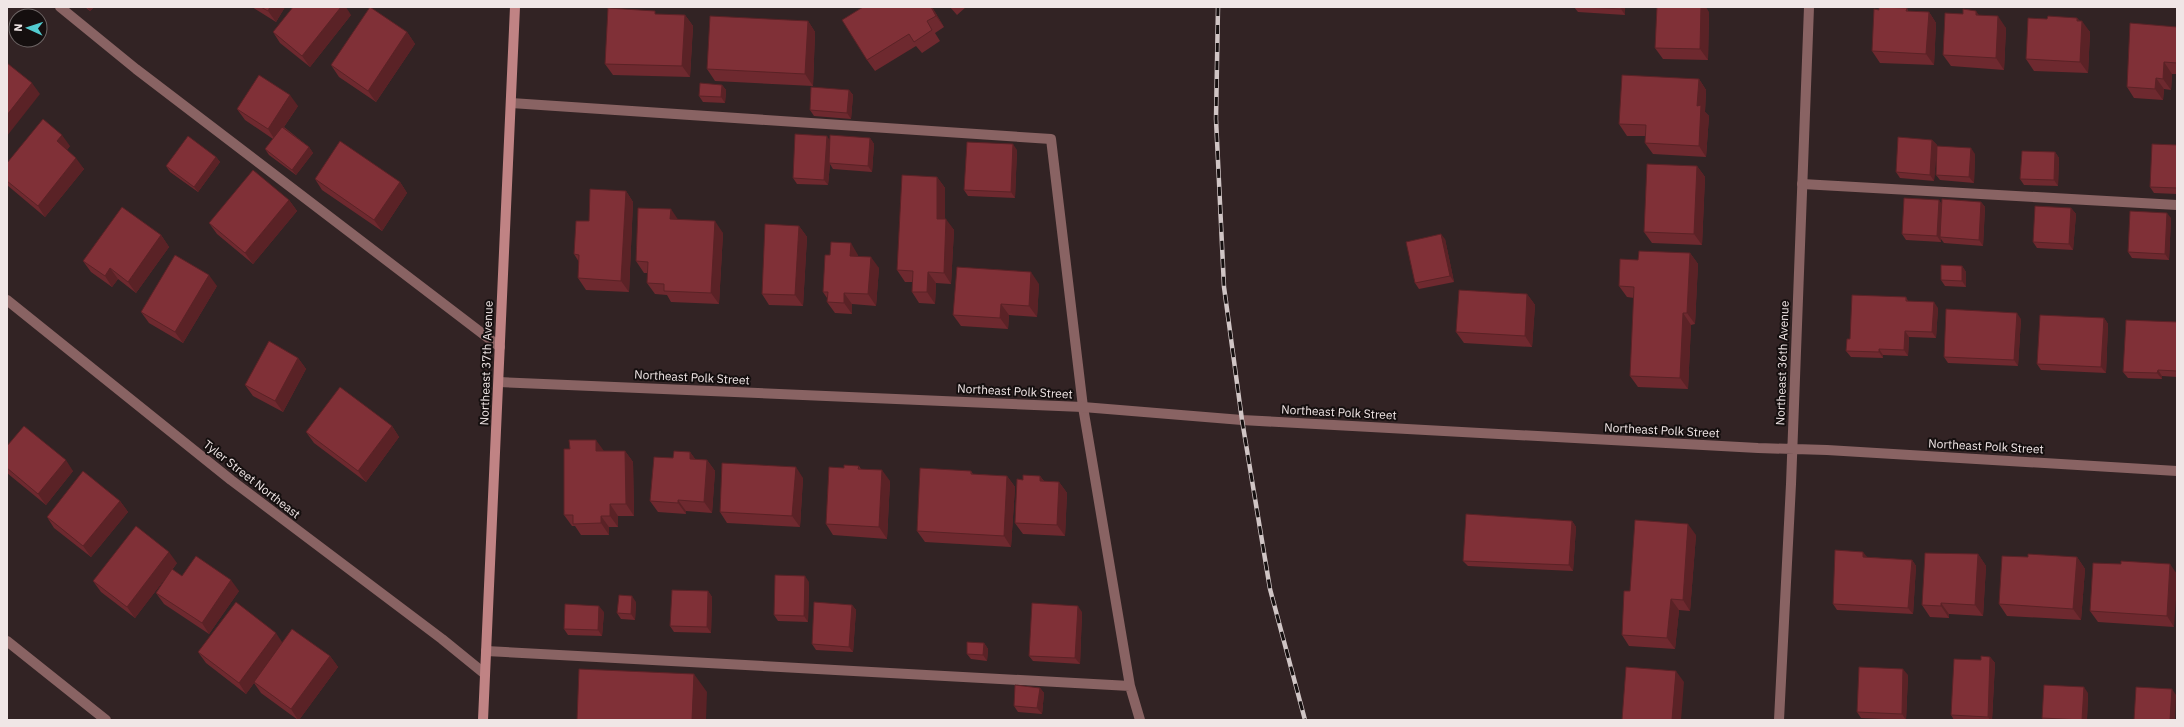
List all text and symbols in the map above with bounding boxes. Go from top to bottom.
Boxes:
north arrow [8,8,48,48]
text: N [11,23,25,32]
street label: Northeast 37th Avenue [476,300,496,426]
street label: Northeast 36th Avenue [1772,300,1792,426]
street label: Northeast Polk Street [634,366,750,388]
street label: Northeast Polk Street [957,380,1073,402]
street label: Northeast Polk Street [1281,401,1397,423]
street label: Northeast Polk Street [1604,419,1720,441]
street label: Northeast Polk Street [1928,435,2044,457]
street label: Tyler Street Northeast [201,436,303,522]

